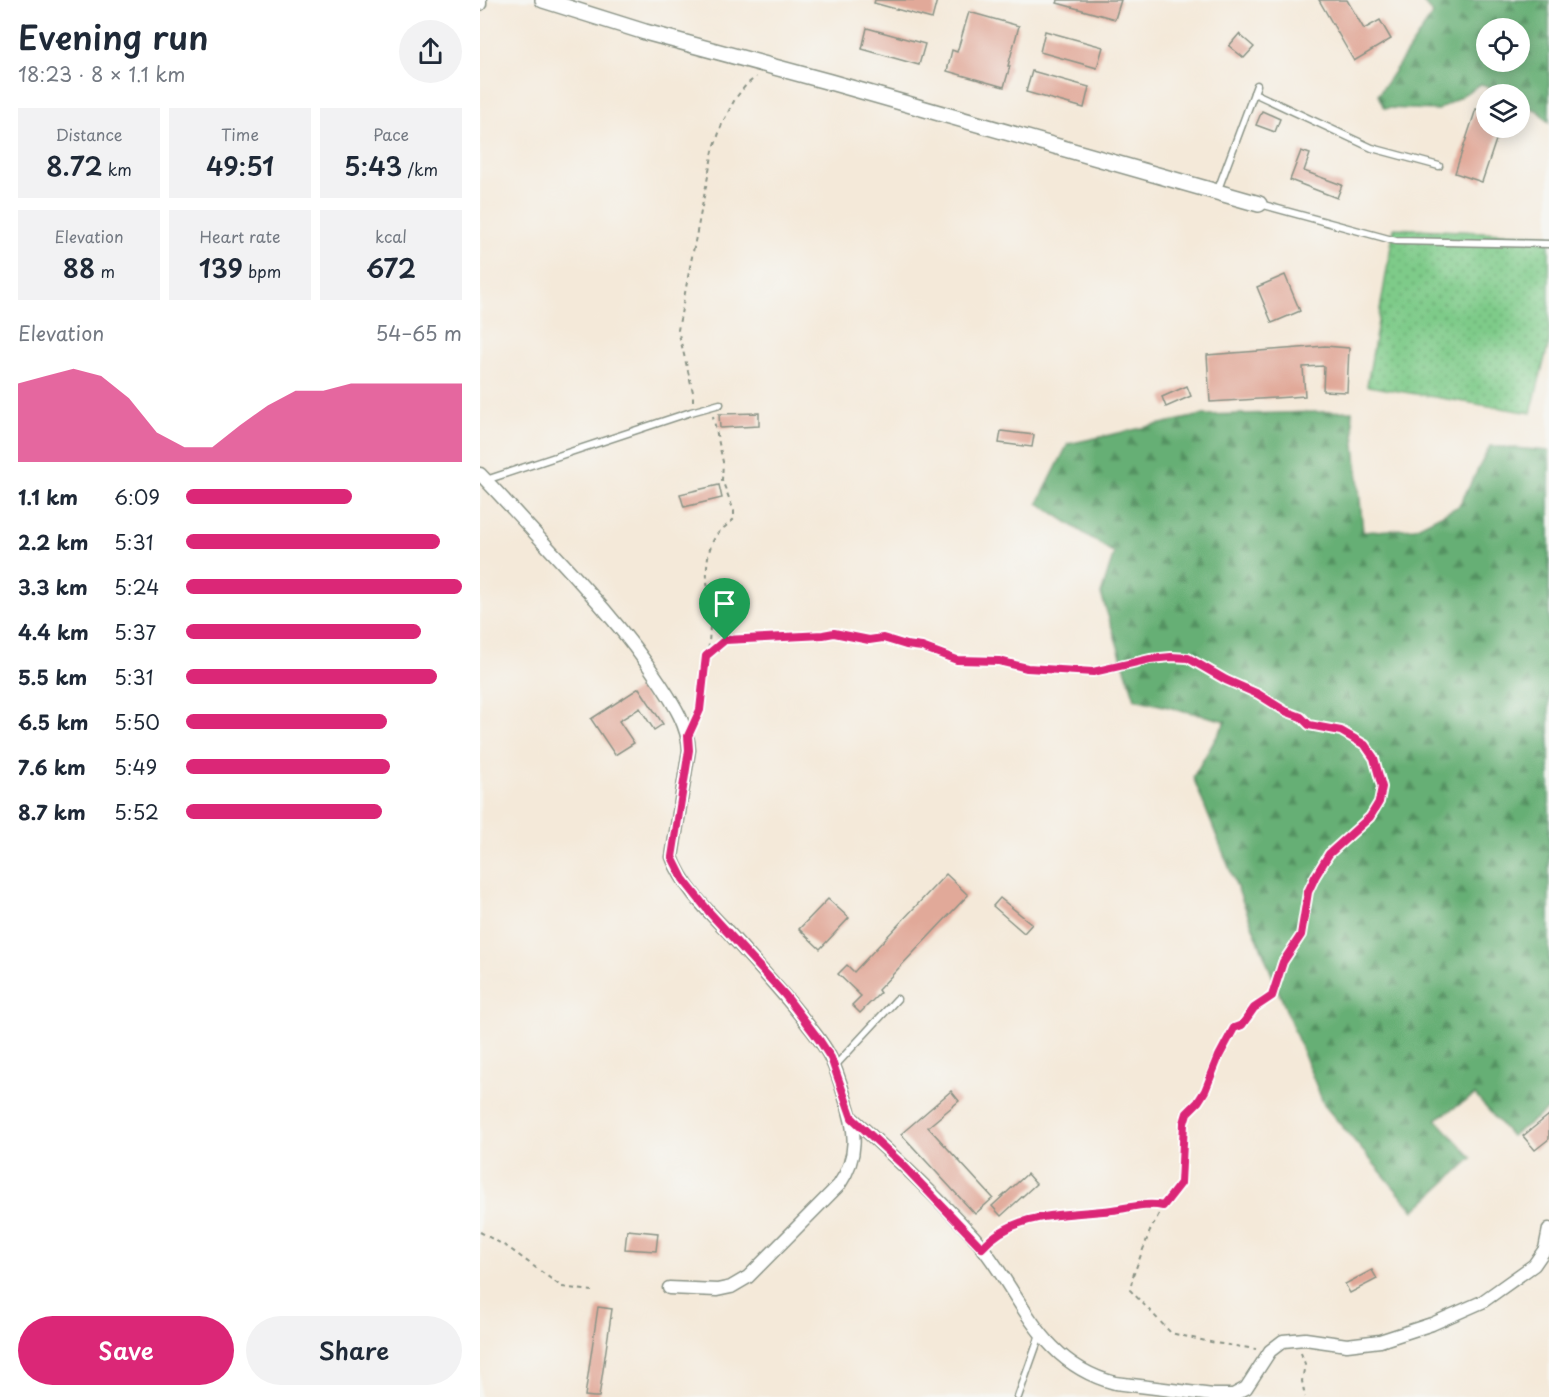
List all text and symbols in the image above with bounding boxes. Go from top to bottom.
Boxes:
text: Evening run [18,11,209,61]
map controls [1476,18,1530,138]
button: locate [1476,18,1530,72]
button: share [399,20,462,83]
text: 18:23 · 8 × 1.1 km [18,59,185,89]
button: layers [1476,84,1530,138]
text: Distance [55,122,123,146]
text: Time [221,122,259,146]
text: Pace [373,122,409,146]
text: 8.72 [46,146,103,185]
text: 49:51 [206,146,274,185]
text: 5:43 [344,146,402,185]
text: km [103,157,132,181]
text: /km [402,157,438,181]
text: Elevation [54,224,124,248]
text: Heart rate [200,224,280,248]
text: kcal [375,224,407,248]
text: 88 [63,248,95,287]
text: 139 [199,248,243,287]
text: 672 [366,248,416,287]
text: m [95,259,115,283]
text: bpm [243,259,281,283]
text: Elevation [18,318,104,348]
text: 54–65 m [375,318,462,348]
text: 1.1 km [18,482,78,512]
text: 6:09 [114,482,160,512]
text: 2.2 km [18,527,88,557]
text: 5:31 [114,527,154,557]
text: 3.3 km [18,572,88,602]
text: 5:24 [114,572,159,602]
pin [699,578,750,640]
icon: arrive [708,587,741,620]
text: 4.4 km [18,617,89,647]
text: 5:37 [114,617,156,647]
text: 5.5 km [18,662,87,692]
text: 5:31 [114,662,154,692]
text: 6.5 km [18,707,88,737]
text: 5:50 [114,707,160,737]
text: 7.6 km [18,752,86,782]
text: 5:49 [114,752,157,782]
text: 8.7 km [18,797,86,827]
text: 5:52 [114,797,159,827]
button: Save [18,1316,234,1385]
button: Share [246,1316,462,1385]

